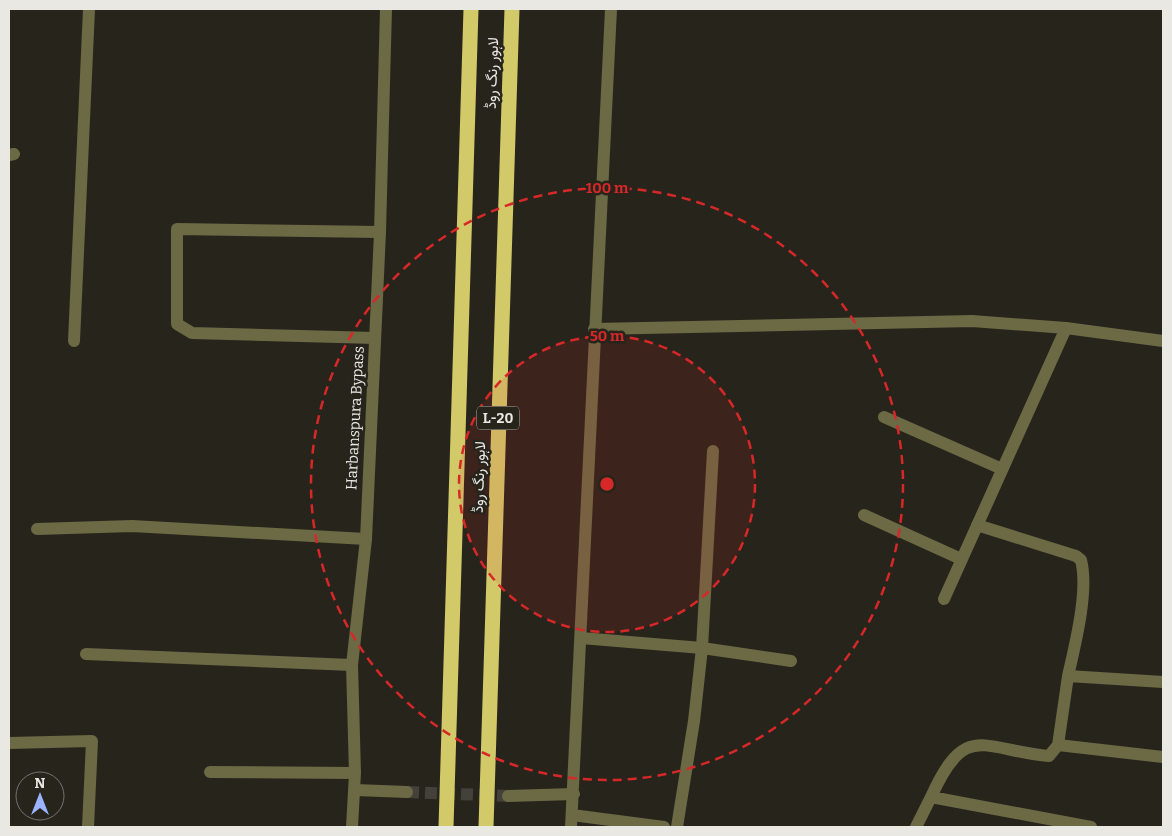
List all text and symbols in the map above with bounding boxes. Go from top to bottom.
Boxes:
street label: لاہور رنگ روڈ [482,37,503,109]
text: 100 m [586,179,629,197]
text: 50 m [590,327,625,345]
street label: Harbanspura Bypass [342,346,368,490]
road number: L-20 [477,406,519,429]
street label: لاہور رنگ روڈ [469,441,490,513]
centre of rings [598,475,616,493]
north arrow [15,771,65,821]
text: N [35,775,46,792]

